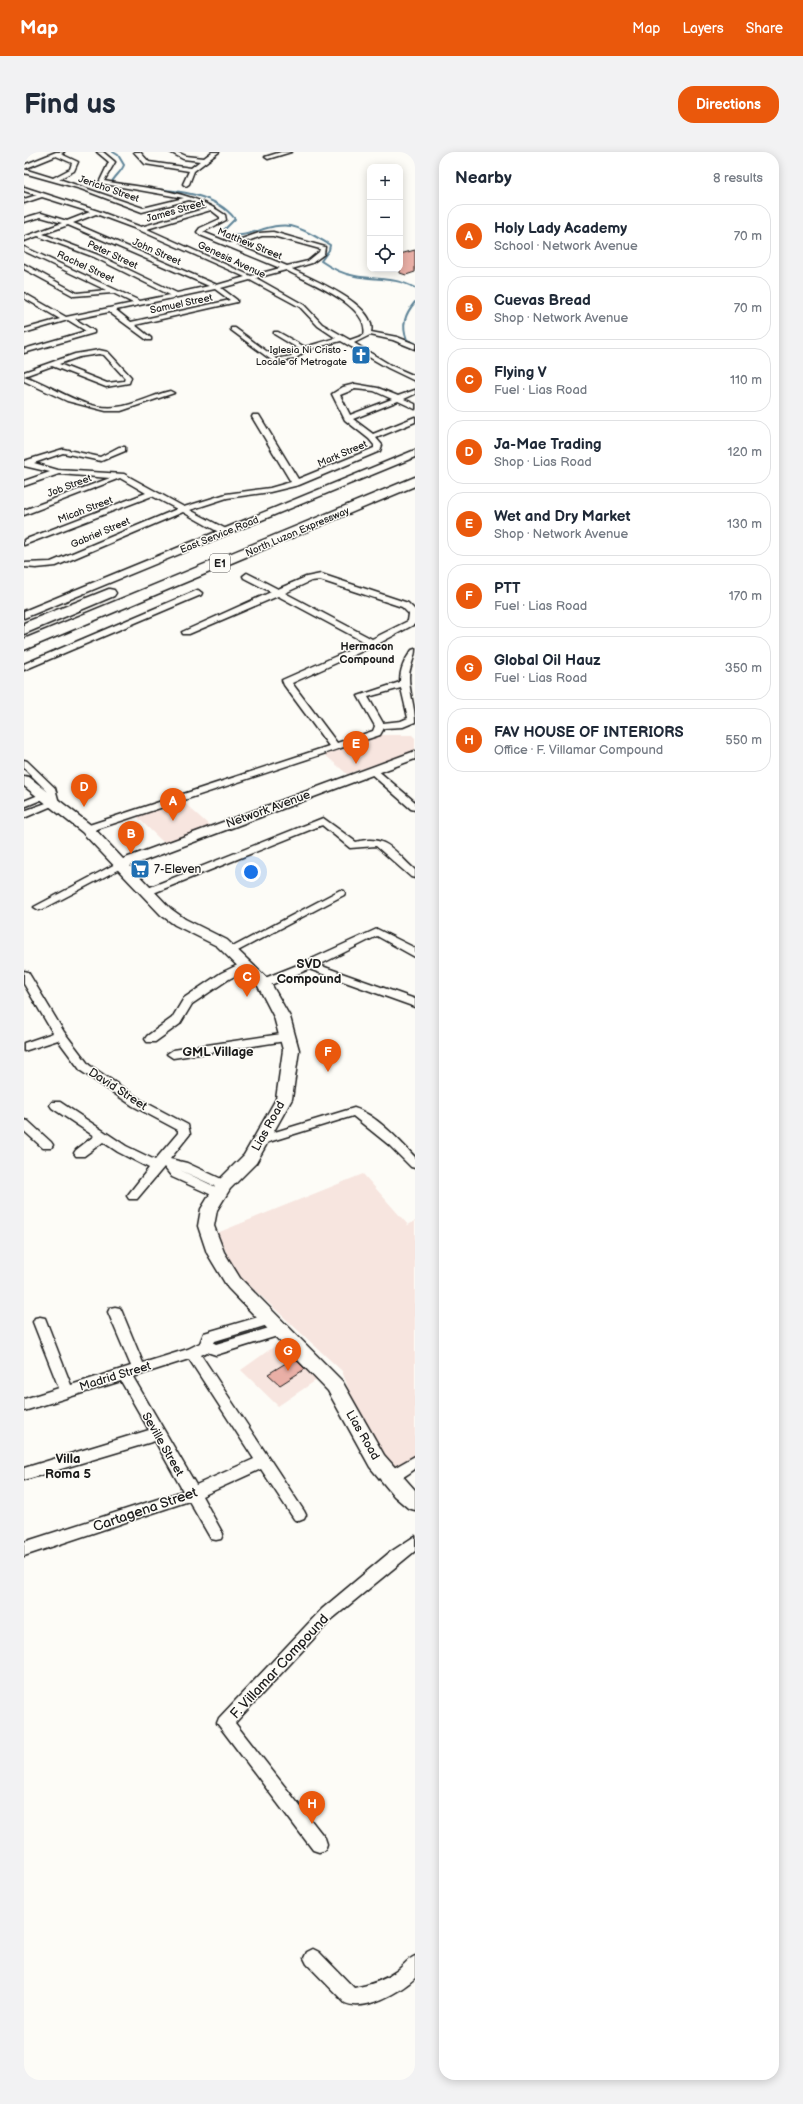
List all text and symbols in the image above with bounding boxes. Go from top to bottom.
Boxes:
text: Map [20,17,58,40]
text: Map [632,20,660,37]
text: Layers [682,20,724,37]
text: Share [746,20,783,37]
button: Directions [678,86,779,123]
text: Find us [24,88,116,121]
map controls [367,164,403,272]
button: + [367,164,403,200]
text: Nearby [455,168,512,188]
text: 8 results [713,170,763,186]
street label: Jericho Street [77,173,141,205]
street label: James Street [145,197,206,225]
button: − [367,200,403,236]
text: Holy Lady Academy [494,219,627,238]
street label: Matthew Street [216,226,284,262]
text: A [465,228,473,244]
text: 70 m [734,228,762,244]
street label: John Street [130,236,183,268]
button: locate [367,236,403,272]
street label: Peter Street [86,238,140,272]
text: School · Network Avenue [494,238,638,254]
street label: Genesis Avenue [196,239,267,281]
street label: Rachel Street [55,248,116,285]
street label: Samuel Street [149,291,214,316]
text: Cuevas Bread [494,291,591,310]
text: B [464,300,474,316]
text: 70 m [734,300,762,316]
text: Shop · Network Avenue [494,310,628,326]
place label: Iglesia Ni Cristo - Locale of Metrogate [256,344,347,368]
church icon: Iglesia Ni Cristo - Locale of Metrogate [350,344,372,366]
text: Flying V [494,363,547,382]
text: C [464,372,474,388]
text: 110 m [730,372,762,388]
text: Fuel · Lias Road [494,382,587,398]
text: Ja-Mae Trading [494,435,602,454]
street label: Mark Street [316,438,369,470]
text: D [464,444,474,460]
text: 120 m [727,444,762,460]
text: Shop · Lias Road [494,454,592,470]
street label: Job Street [46,472,93,500]
street label: Micah Street [56,494,114,526]
street label: North Luzon Expressway [244,504,351,559]
text: Wet and Dry Market [494,507,631,526]
street label: East Service Road [178,514,261,556]
street label: Gabriel Street [69,515,132,551]
text: E [465,516,473,532]
text: 130 m [727,516,762,532]
text: Shop · Network Avenue [494,526,628,542]
road number: E1 [210,554,230,572]
text: PTT [494,579,520,598]
text: F [465,588,473,604]
text: 170 m [729,588,762,604]
text: Fuel · Lias Road [494,598,587,614]
district label: Hermacon Compound [340,640,394,666]
text: Global Oil Hauz [494,651,601,670]
text: G [464,660,474,676]
text: 350 m [725,660,762,676]
text: Fuel · Lias Road [494,670,587,686]
text: FAV HOUSE OF INTERIORS [494,723,684,742]
pin: E [343,731,369,764]
text: H [464,732,474,748]
text: 550 m [725,732,762,748]
text: Office · F. Villamar Compound [494,742,663,758]
pin: D [71,774,97,807]
street label: Network Avenue [224,787,312,832]
pin: A [160,788,186,821]
pin: B [118,821,144,854]
supermarket icon: 7-Eleven [129,858,151,880]
place label: 7-Eleven [154,862,202,877]
your location [241,862,261,882]
district label: SVD Compound [277,956,341,987]
pin: C [234,964,260,997]
pin: F [315,1039,341,1072]
district label: GML Village [183,1044,254,1060]
street label: David Street [86,1065,150,1114]
street label: Lias Road [249,1099,288,1154]
pin: G [275,1338,301,1371]
street label: Madrid Street [78,1358,153,1394]
street label: Lias Road [342,1408,383,1463]
street label: Seville Street [138,1410,187,1479]
district label: Villa Roma 5 [45,1451,91,1482]
street label: Cartagena Street [91,1483,200,1535]
street label: F. Villamar Compound [227,1611,332,1722]
pin: H [299,1791,325,1824]

